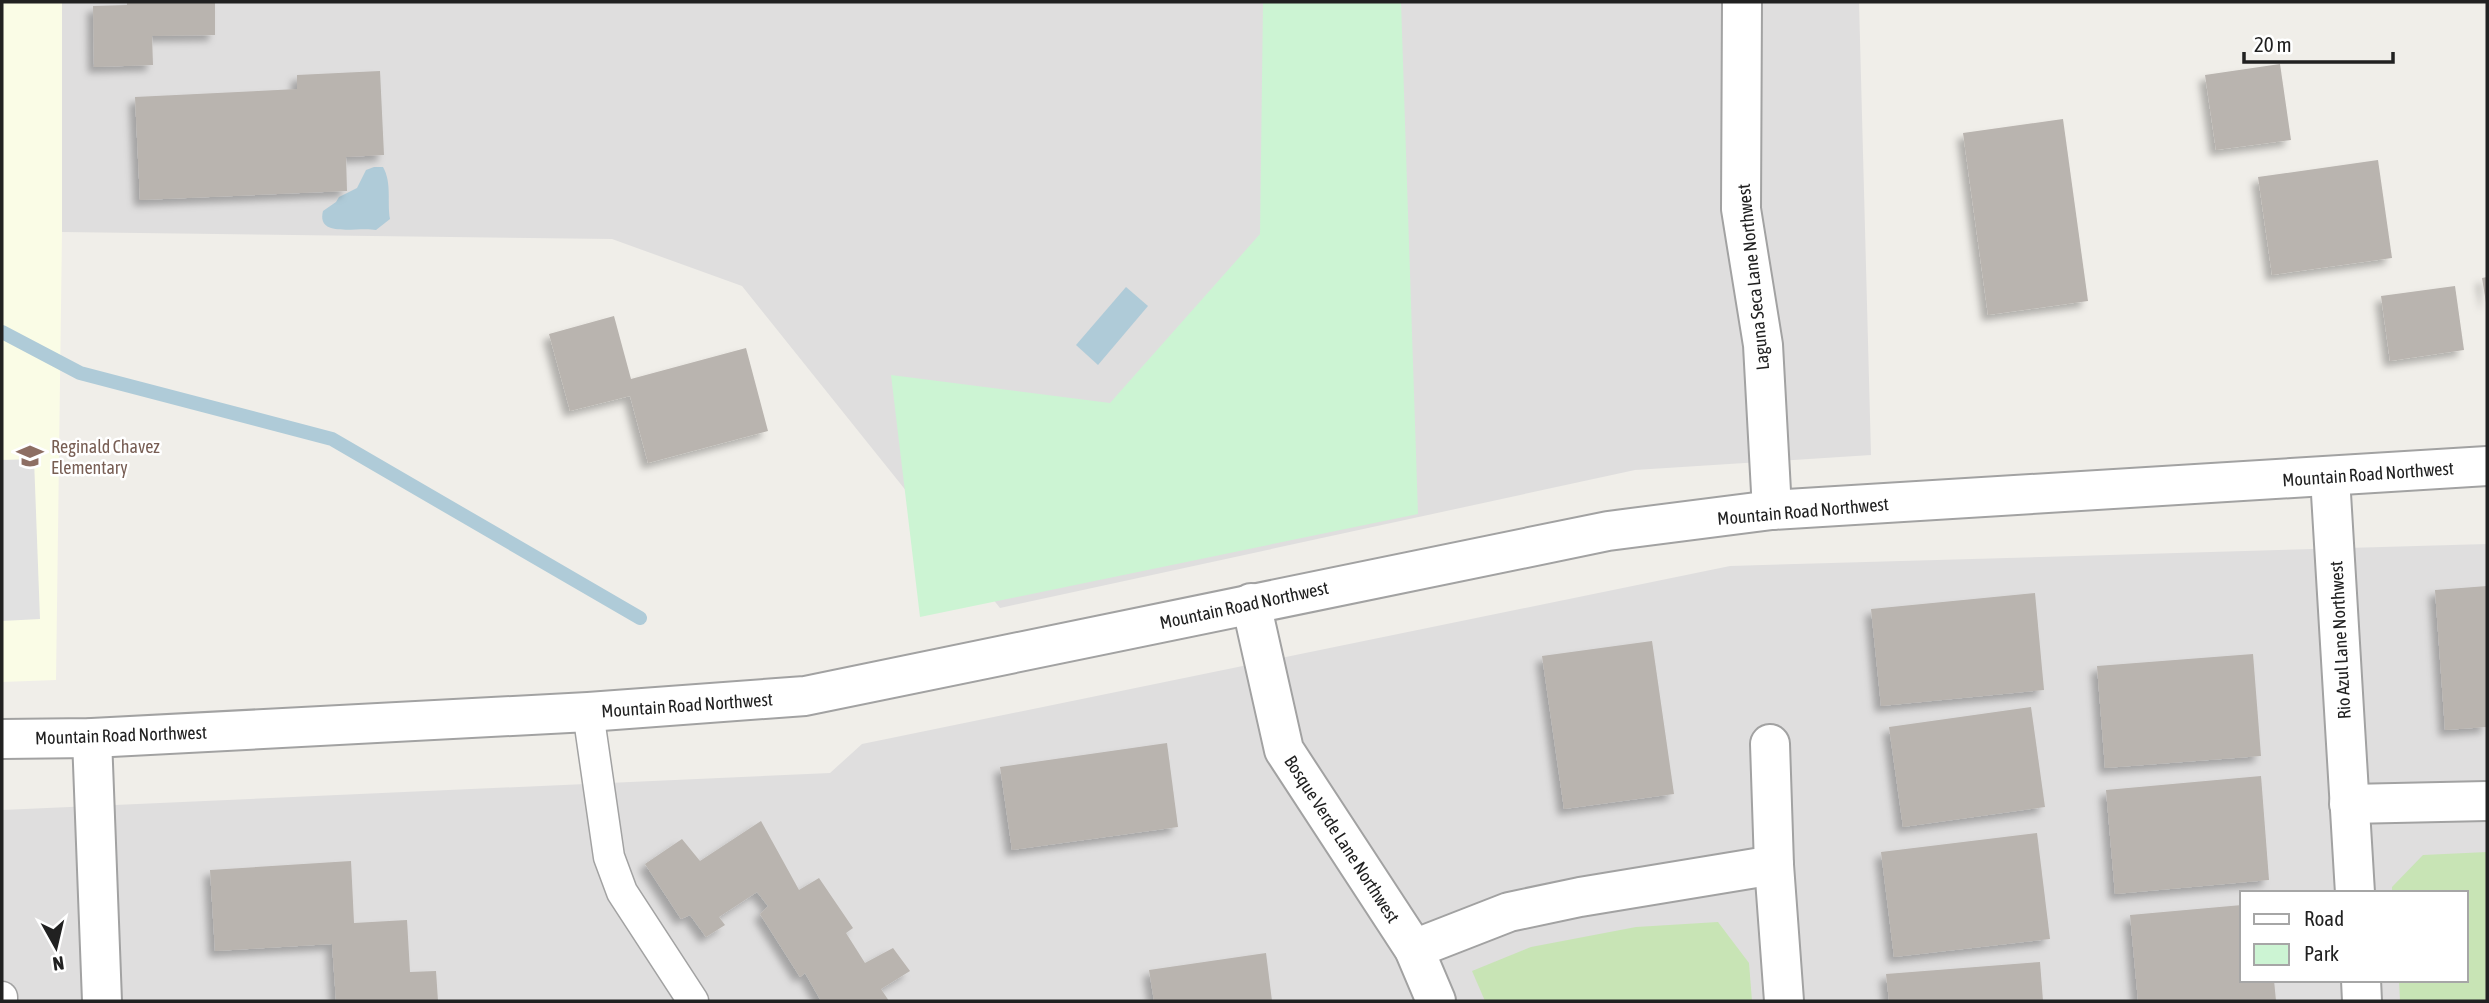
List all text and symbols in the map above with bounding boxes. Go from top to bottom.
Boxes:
scale bar [2244,21,2393,65]
text: 20 m [2254,32,2292,56]
street label: Laguna Seca Lane Northwest [1733,183,1773,371]
place label: Reginald Chavez Elementary [51,436,160,478]
school or university icon: Reginald Chavez Elementary [15,441,45,471]
street label: Mountain Road Northwest [2281,458,2455,490]
street label: Mountain Road Northwest [1716,493,1890,529]
street label: Rio Azul Lane Northwest [2325,560,2355,720]
street label: Mountain Road Northwest [1158,577,1330,633]
street label: Mountain Road Northwest [600,689,774,721]
street label: Mountain Road Northwest [35,722,207,748]
street label: Bosque Verde Lane Northwest [1280,751,1404,927]
legend [2240,891,2468,982]
text: Road [2304,906,2344,930]
north arrow [21,912,91,982]
text: Park [2304,941,2339,965]
text: N [51,952,65,976]

